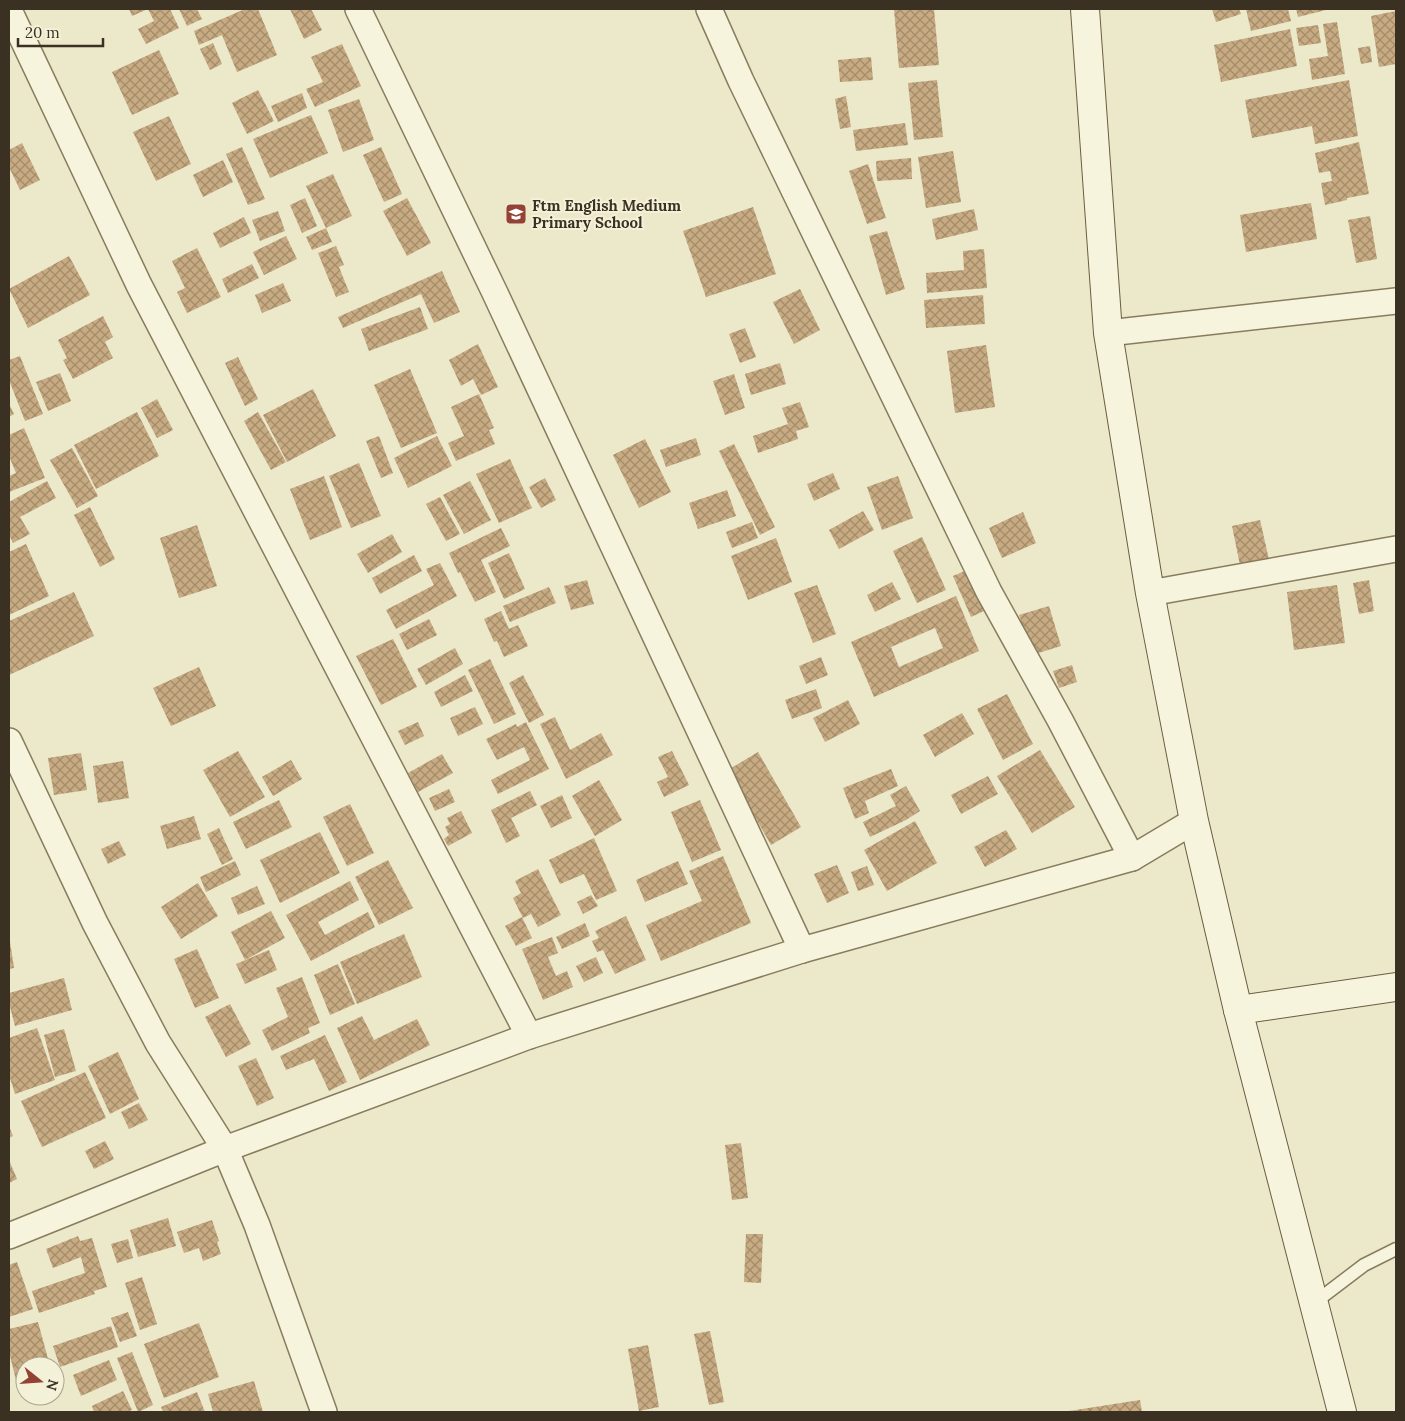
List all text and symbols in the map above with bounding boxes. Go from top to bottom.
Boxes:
scale bar [18,15,102,47]
text: 20 m [25,23,60,42]
place label: Ftm English Medium Primary School [532,196,681,232]
school or university icon: Ftm English Medium Primary School [504,202,528,226]
north arrow [15,1356,65,1406]
text: N [42,1377,63,1393]

